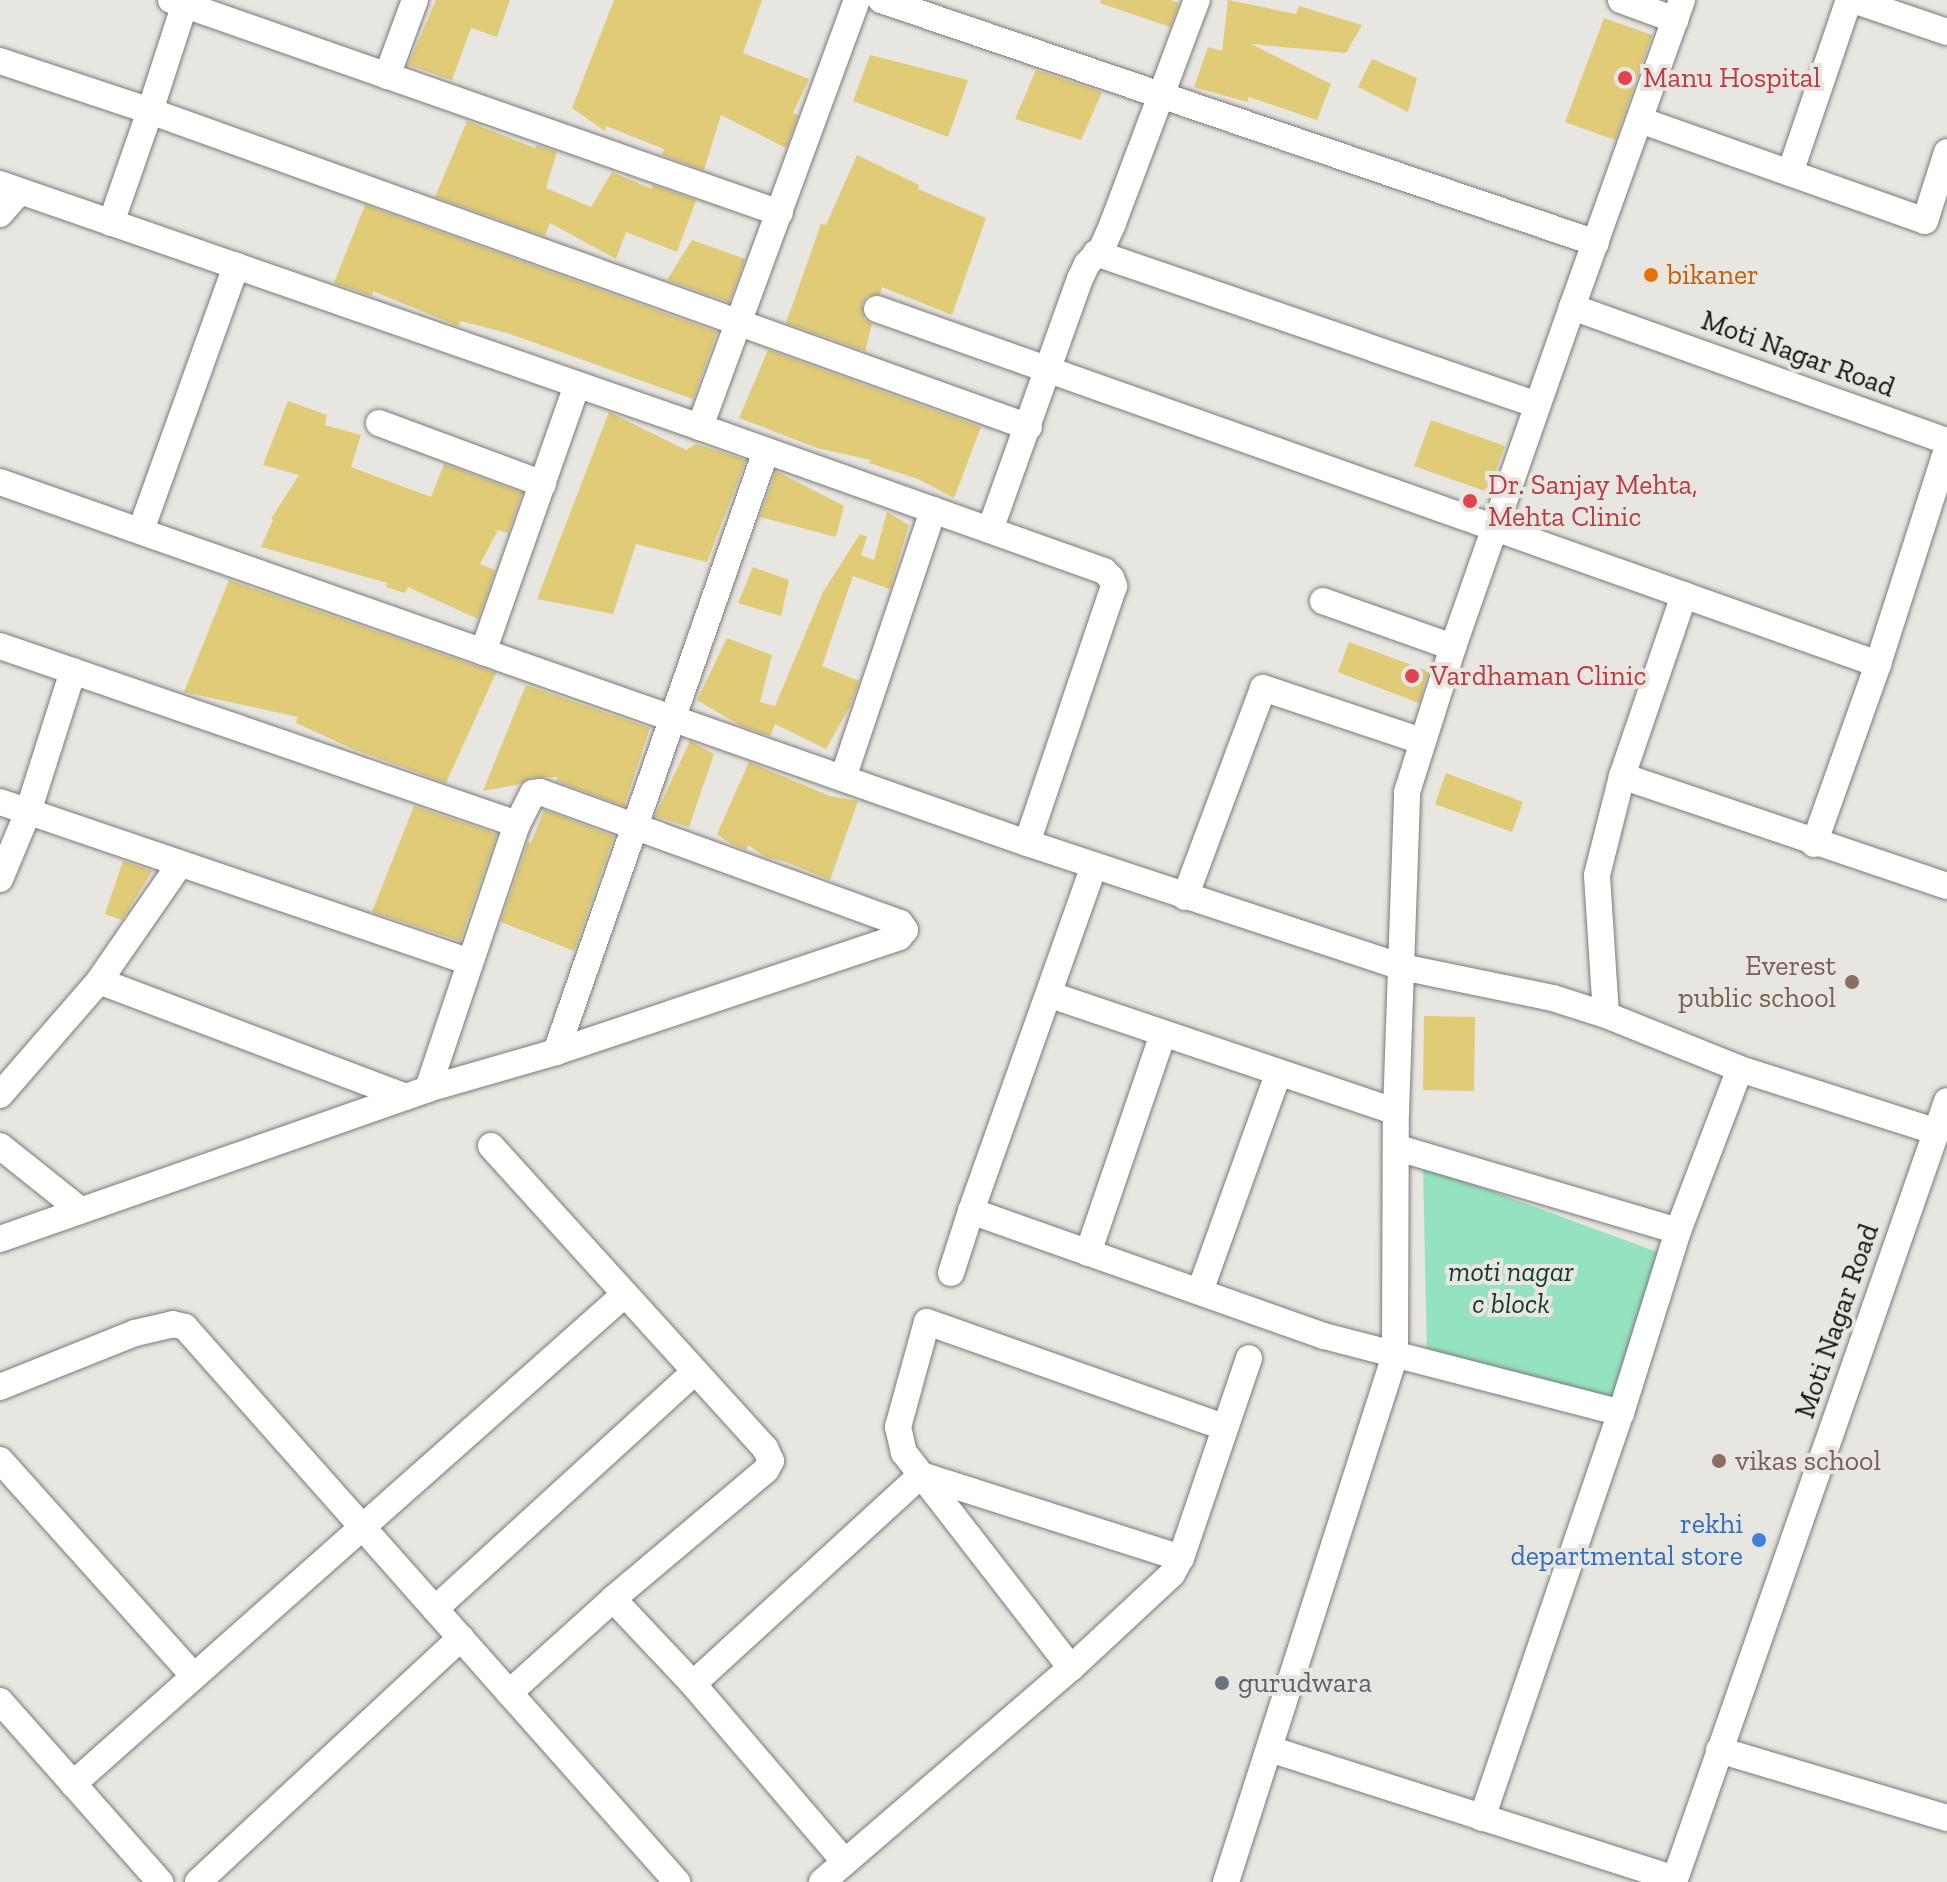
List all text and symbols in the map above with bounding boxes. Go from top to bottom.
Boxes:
place label: Manu Hospital [1643,61,1821,95]
marker: Manu Hospital [1614,67,1636,89]
place label: bikaner [1667,258,1759,292]
marker: bikaner [1642,266,1660,284]
street label: Moti Nagar Road [1697,303,1899,405]
place label: Dr. Sanjay Mehta, Mehta Clinic [1488,468,1698,534]
marker: Dr. Sanjay Mehta, Mehta Clinic [1459,490,1481,512]
place label: Vardhaman Clinic [1430,659,1647,693]
marker: Vardhaman Clinic [1401,665,1423,687]
place label: Everest public school [1678,949,1836,1015]
marker: Everest public school [1843,973,1861,991]
street label: Moti Nagar Road [1788,1219,1886,1423]
park label: moti nagar c block [1448,1255,1574,1321]
place label: vikas school [1735,1444,1881,1478]
marker: vikas school [1710,1452,1728,1470]
place label: rekhi departmental store [1510,1507,1743,1573]
marker: rekhi departmental store [1750,1531,1768,1549]
place label: gurudwara [1238,1666,1372,1700]
marker: gurudwara [1213,1674,1231,1692]

